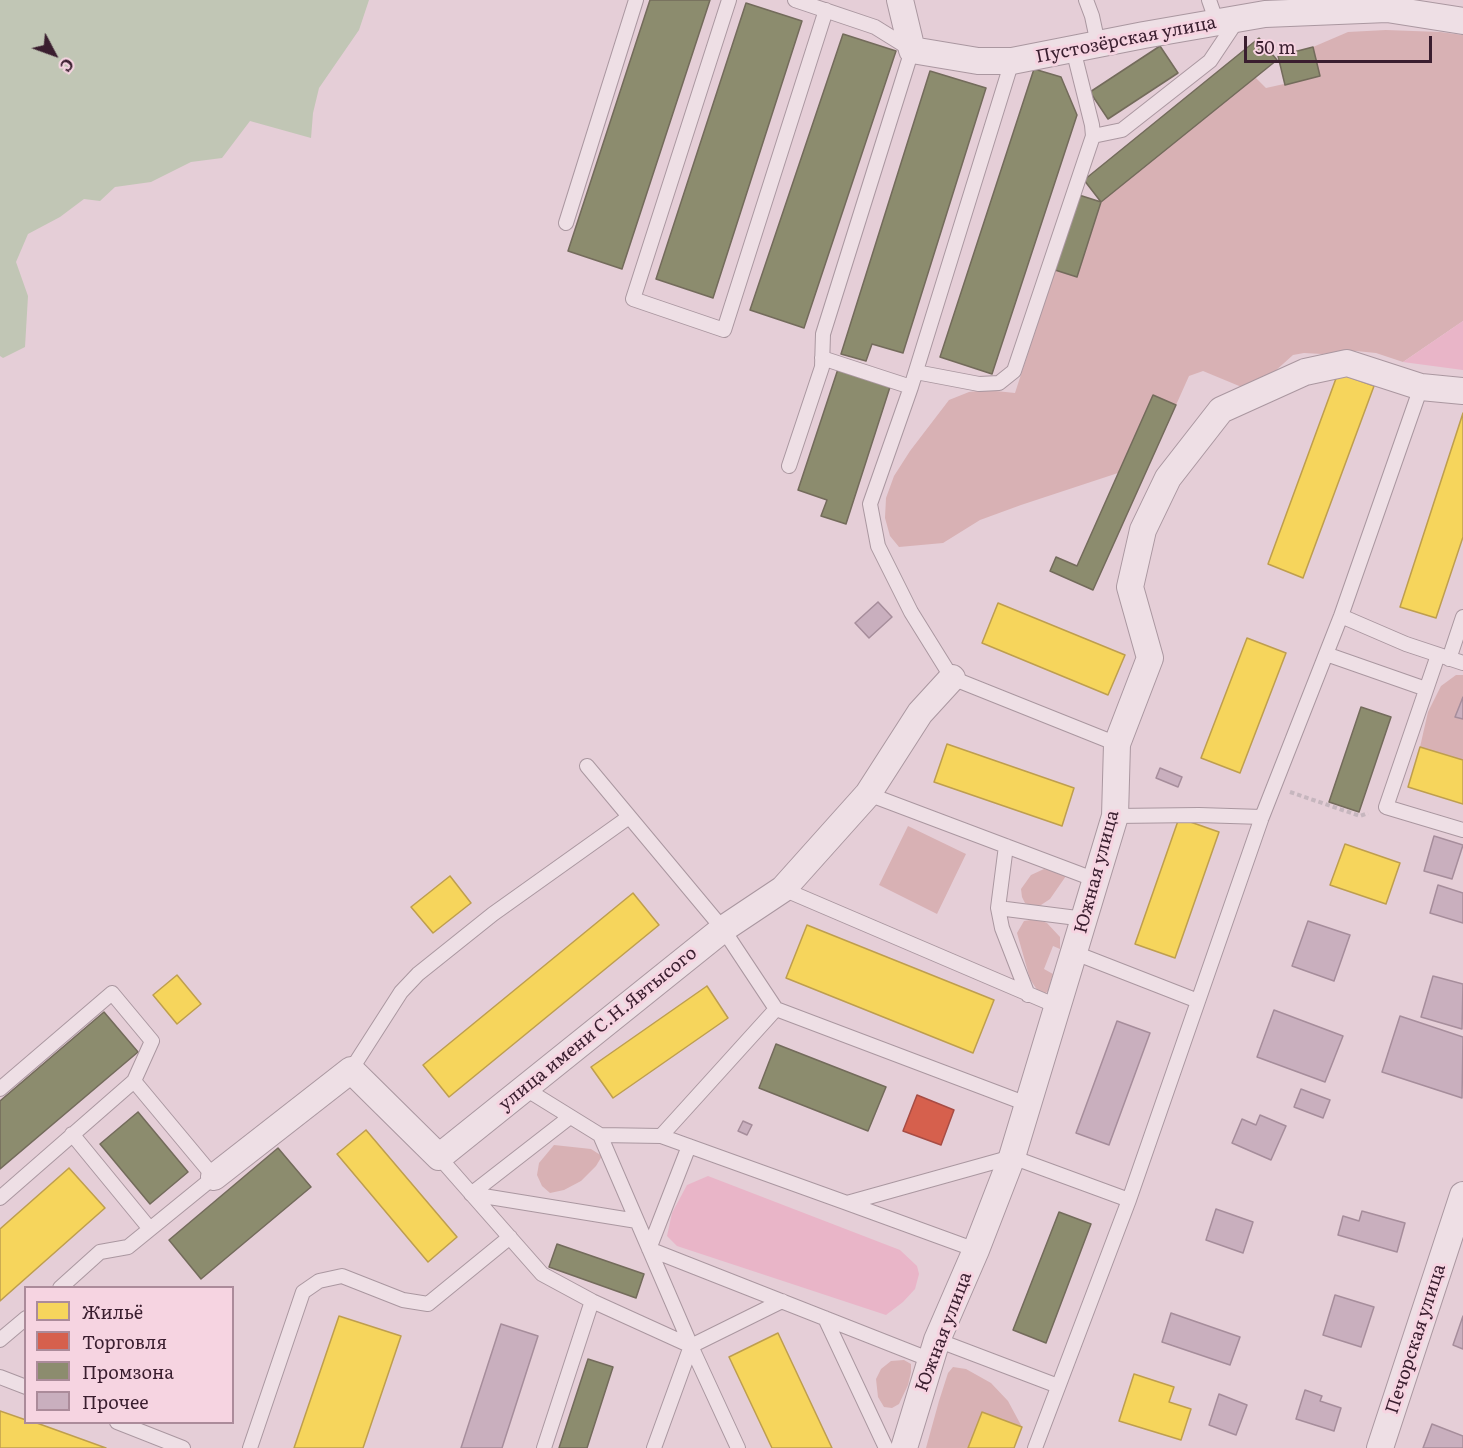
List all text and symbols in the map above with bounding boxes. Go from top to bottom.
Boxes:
street label: Пустозёрская улица [1034,12,1218,68]
north arrow [24,24,84,84]
scale bar [1247,24,1434,62]
text: 50 m [1255,33,1296,60]
text: С [55,54,80,78]
street label: Южная улица [1070,808,1124,936]
street label: улица имени С.Н.Явтысого [495,942,701,1116]
street label: Печорская улица [1382,1261,1450,1417]
street label: Южная улица [911,1269,977,1395]
legend [24,1286,234,1424]
text: Жильё [82,1298,143,1325]
text: Торговля [82,1328,167,1355]
text: Промзона [82,1358,174,1385]
text: Прочее [82,1388,149,1415]

